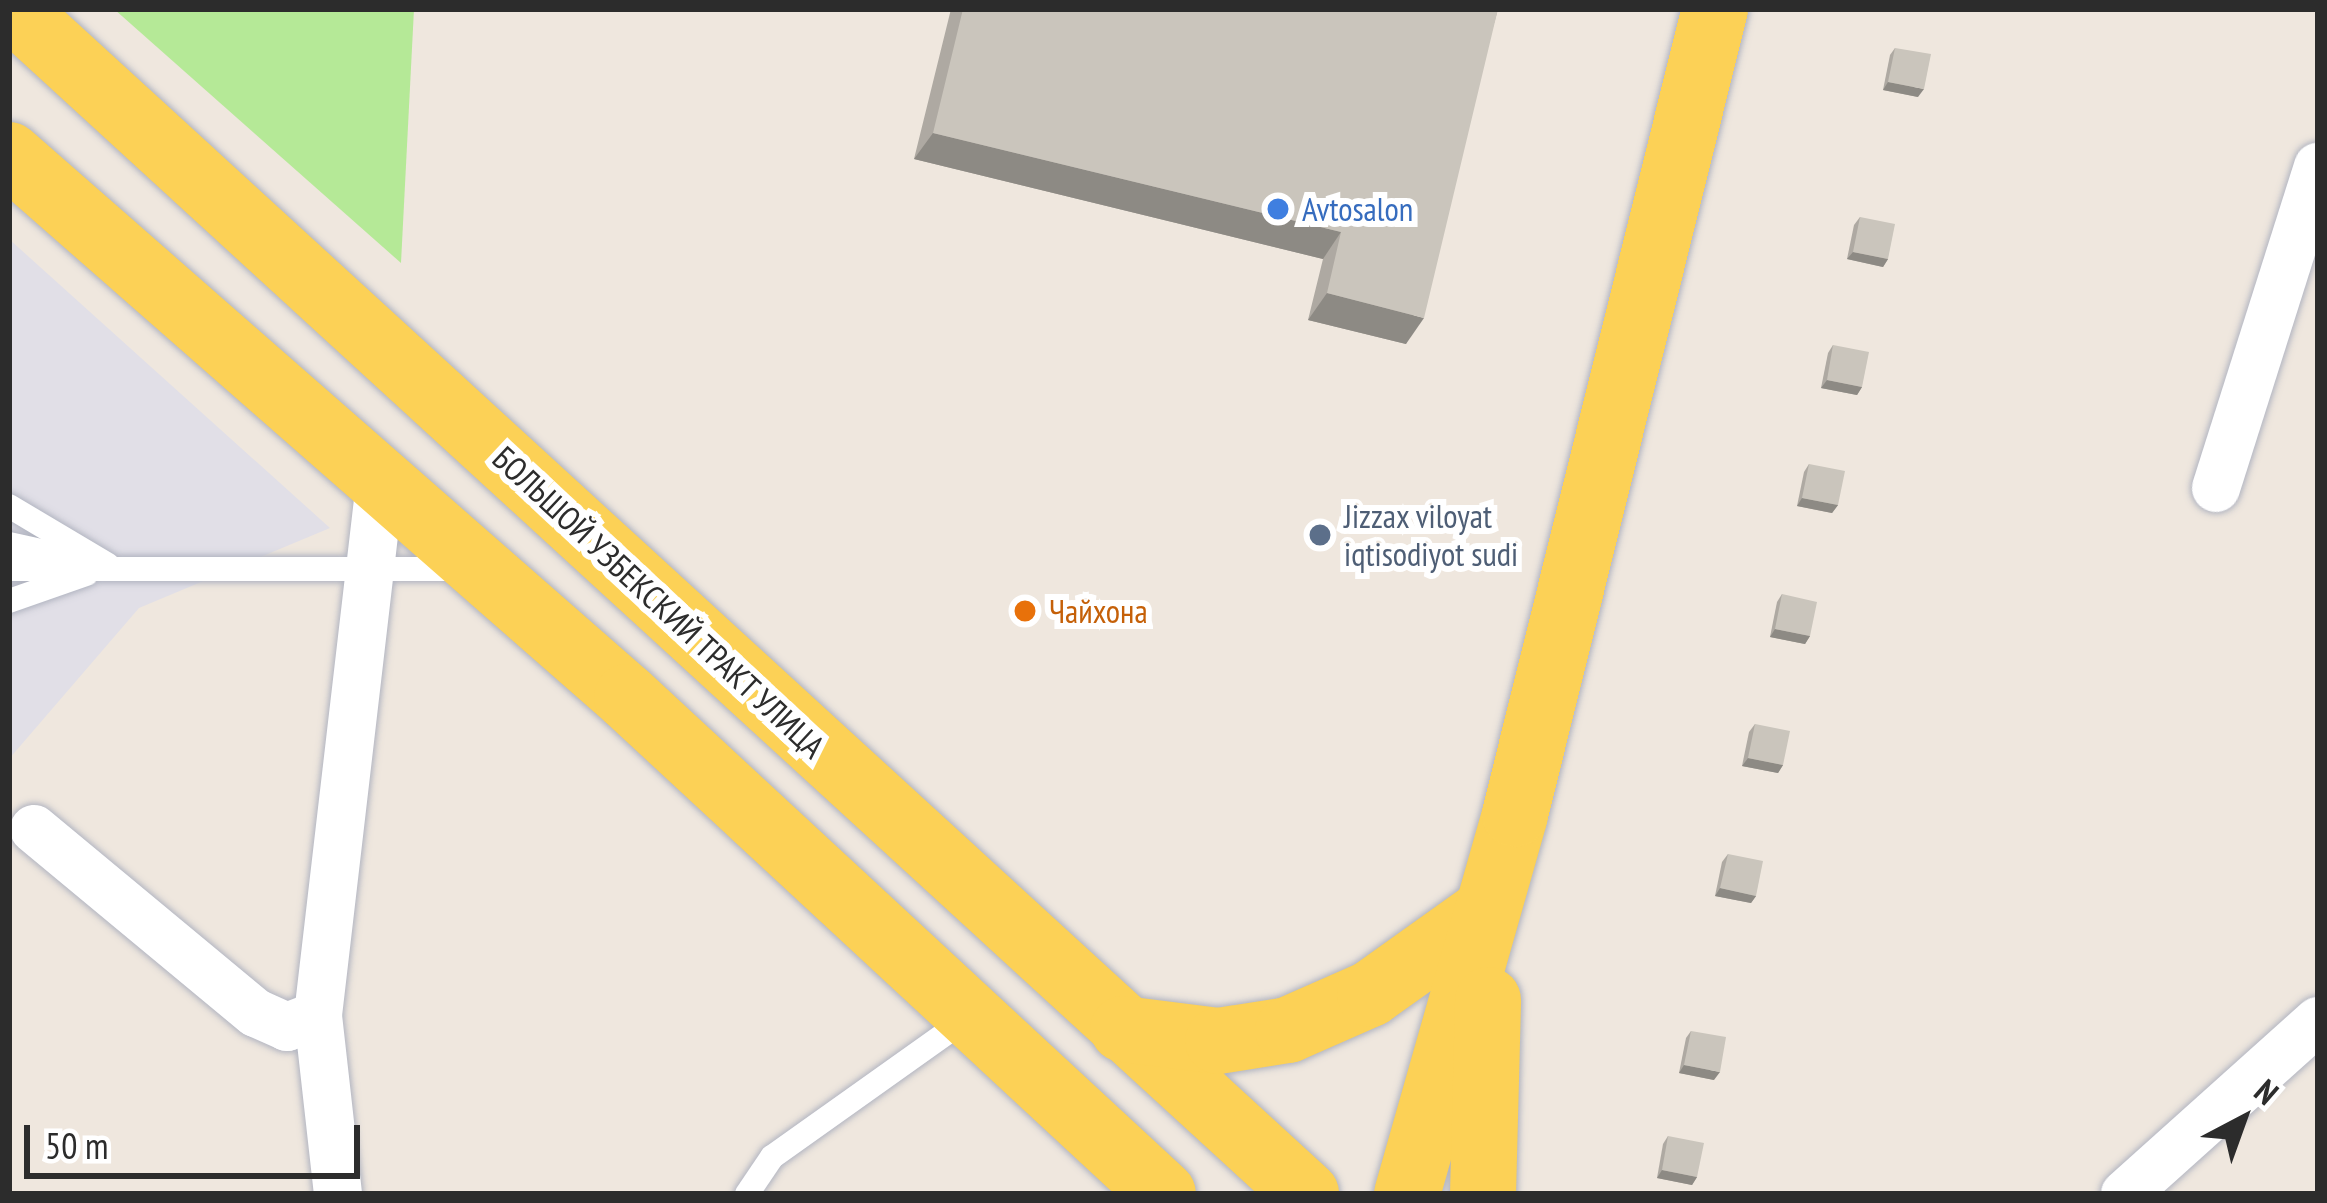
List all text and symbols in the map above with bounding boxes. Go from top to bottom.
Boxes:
place label: Avtosalon [1302,189,1413,229]
marker: Avtosalon [1265,196,1291,222]
street label: БОЛЬШОЙ УЗБЕКСКИЙ ТРАКТ УЛИЦА [484,437,834,767]
place label: Jizzax viloyat iqtisodiyot sudi [1344,496,1518,574]
marker: Jizzax viloyat iqtisodiyot sudi [1307,522,1333,548]
place label: Чайхона [1049,591,1148,631]
marker: Чайхона [1012,598,1038,624]
north arrow [2183,1059,2303,1179]
text: N [2246,1069,2288,1114]
scale bar [30,1101,366,1175]
text: 50 m [45,1122,108,1169]

